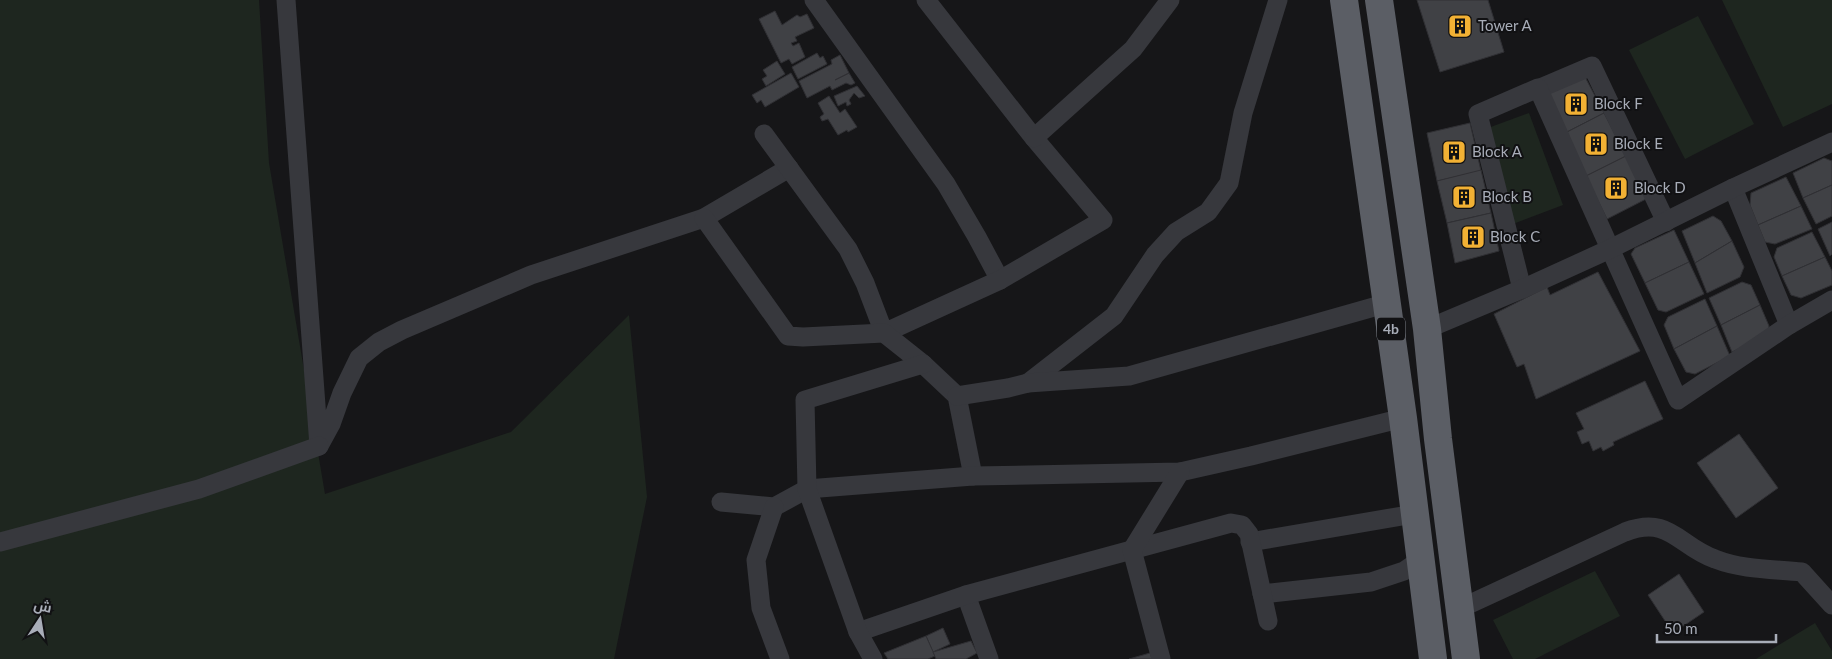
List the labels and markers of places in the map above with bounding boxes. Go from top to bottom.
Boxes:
building icon: Tower A [1447,13,1473,39]
place label: Tower A [1478,16,1532,34]
building icon: Block F [1563,91,1589,117]
place label: Block F [1594,94,1643,112]
building icon: Block E [1583,131,1609,157]
place label: Block E [1614,134,1663,152]
building icon: Block A [1441,139,1467,165]
place label: Block A [1472,142,1523,160]
building icon: Block D [1603,175,1629,201]
place label: Block D [1634,178,1686,196]
building icon: Block B [1451,184,1477,210]
place label: Block B [1482,187,1532,205]
building icon: Block C [1460,224,1486,250]
place label: Block C [1490,227,1540,245]

